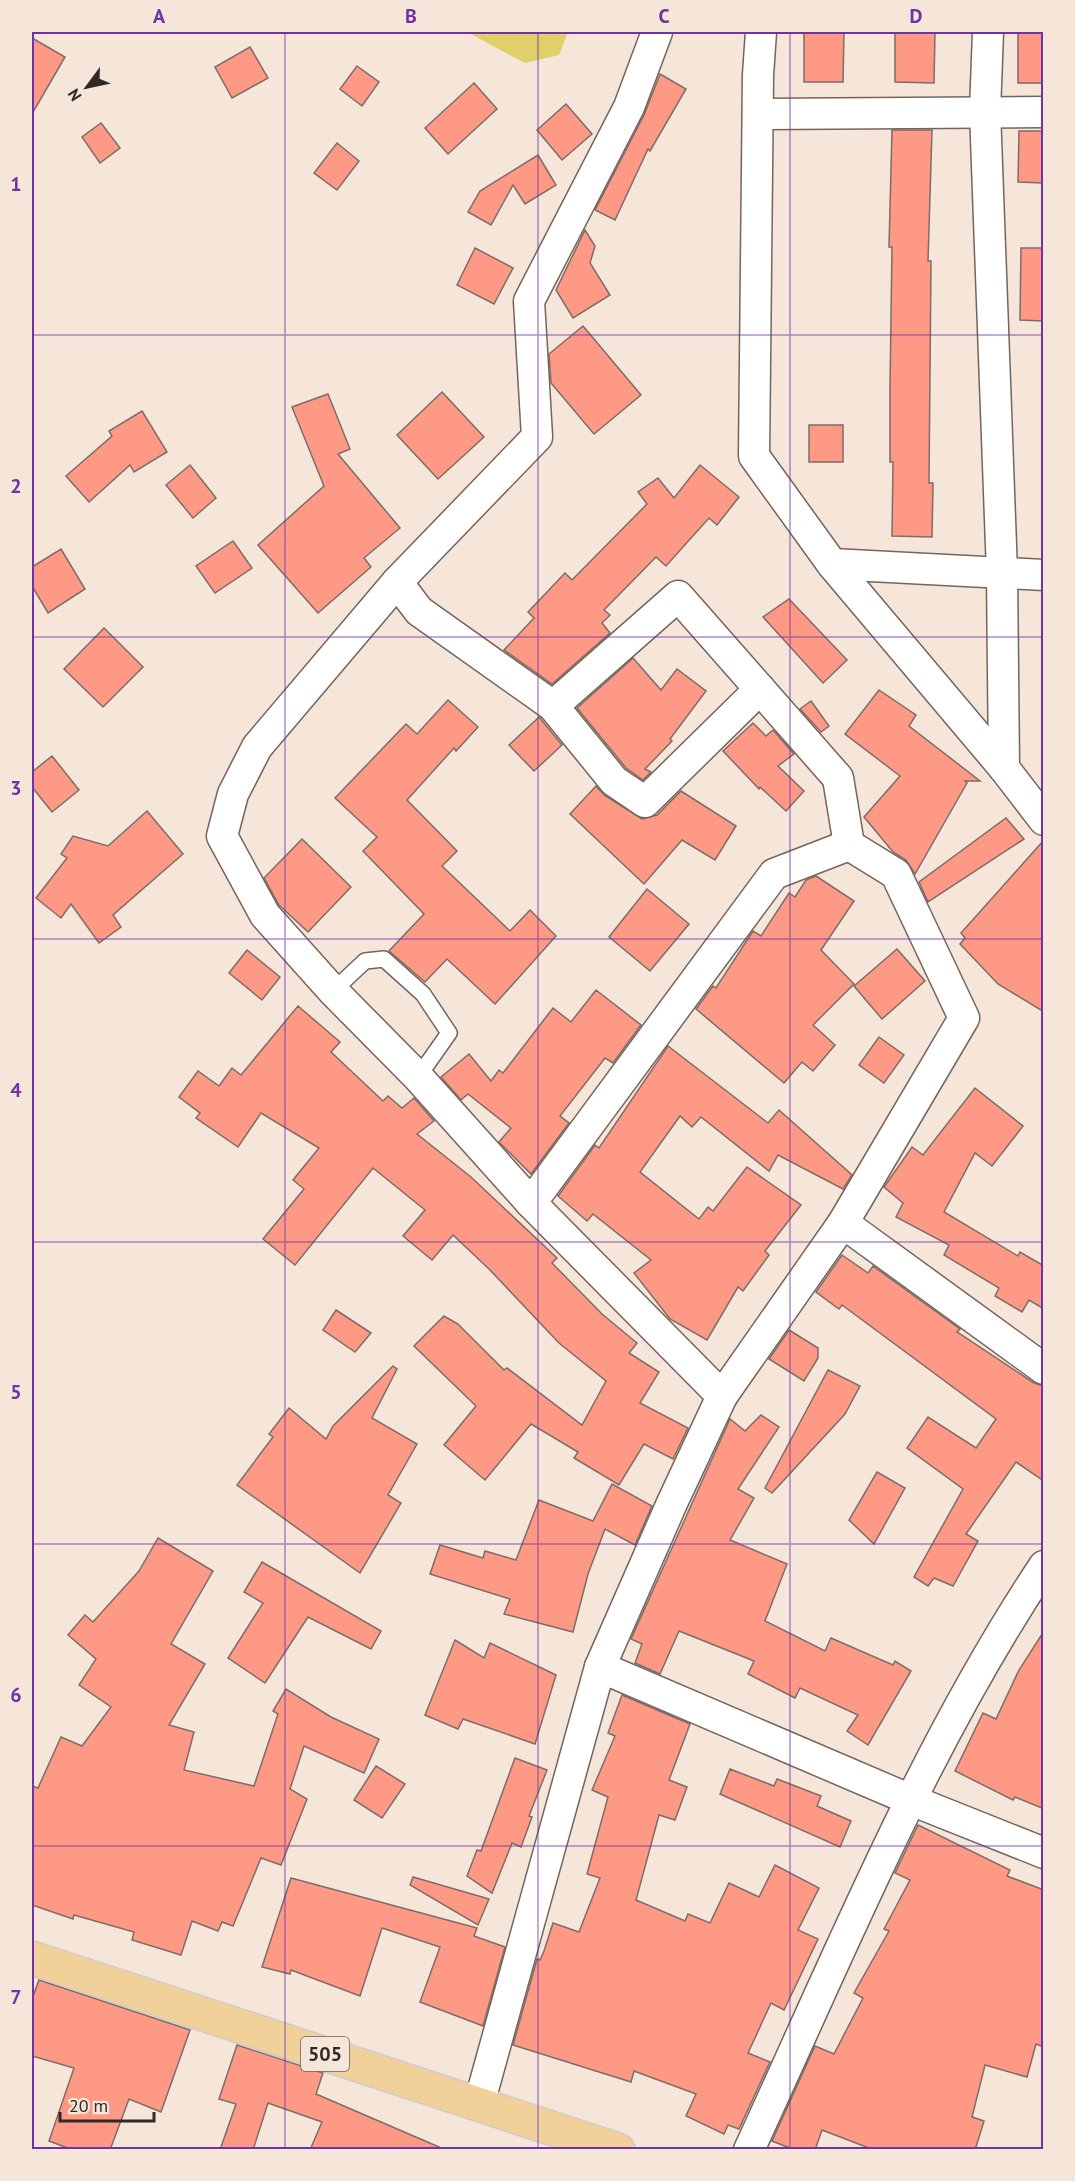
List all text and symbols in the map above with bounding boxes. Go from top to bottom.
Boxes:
text: A [153,3,166,29]
text: B [405,3,417,29]
text: C [658,3,670,29]
text: D [910,3,923,29]
north arrow [57,57,117,117]
text: N [63,85,86,105]
text: 1 [10,171,22,197]
text: 2 [10,473,22,499]
text: 3 [10,775,22,801]
text: 4 [10,1077,22,1103]
text: 5 [10,1379,22,1405]
text: 6 [10,1682,22,1708]
text: 7 [10,1984,22,2010]
road number: 505 [301,2037,349,2071]
scale bar [60,2085,154,2123]
text: 20 m [69,2094,108,2117]

